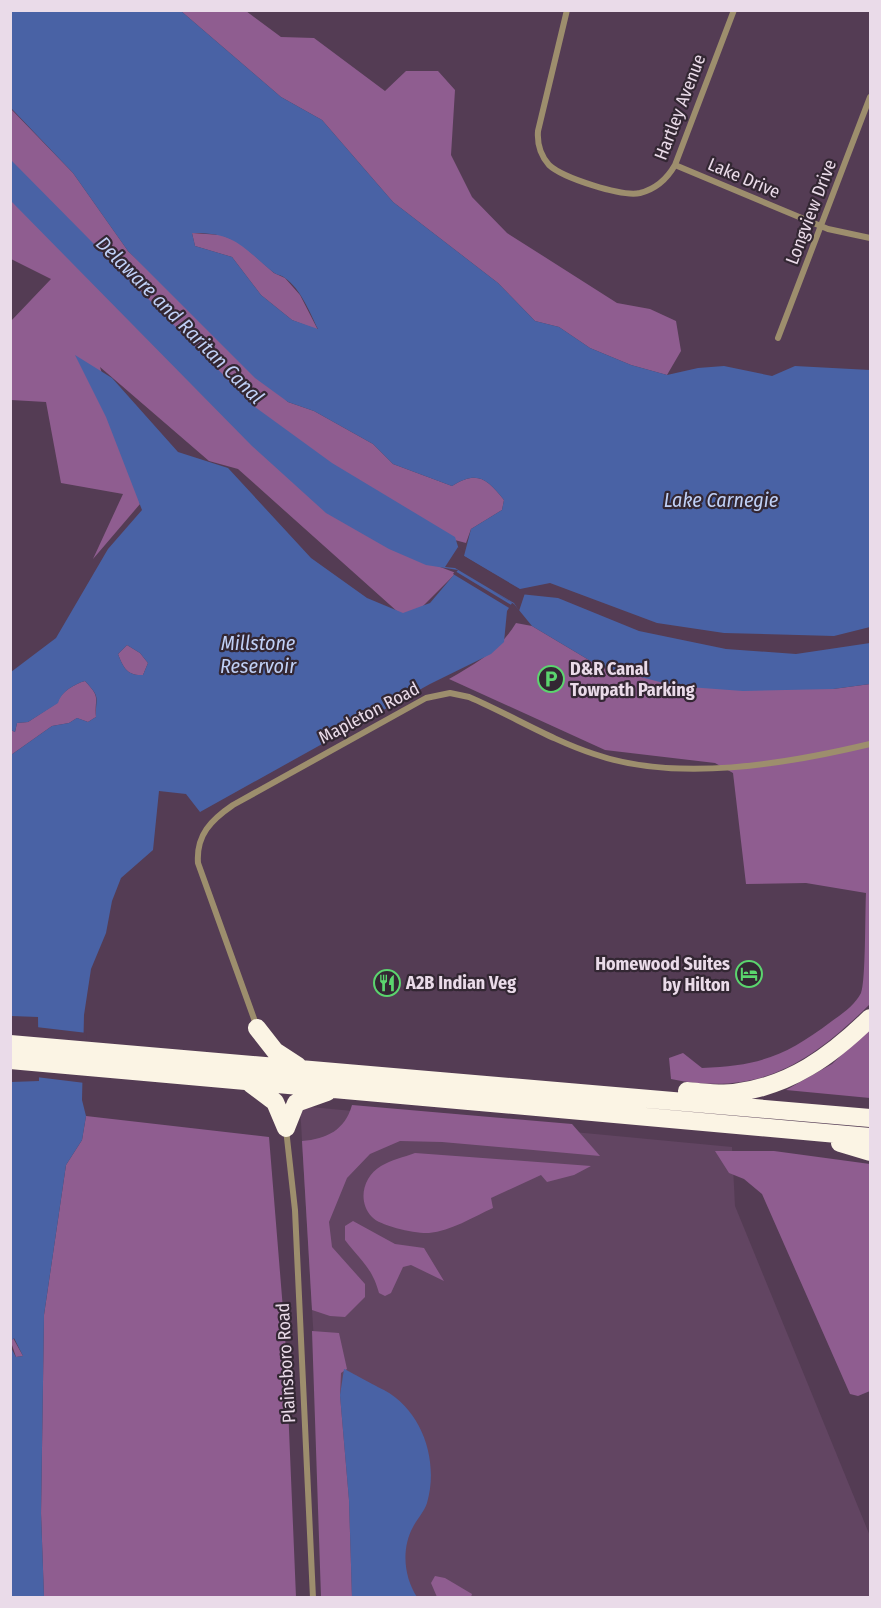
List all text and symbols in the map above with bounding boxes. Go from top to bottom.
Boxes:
street label: Hartley Avenue [650,51,710,163]
street label: Lake Drive [705,153,783,203]
street label: Longview Drive [781,156,841,268]
water label: Delaware and Raritan Canal [91,231,269,409]
water label: Lake Carnegie [664,488,779,512]
water label: Millstone Reservoir [220,631,297,678]
place label: D&R Canal Towpath Parking [570,658,695,701]
parking icon: D&R Canal Towpath Parking [536,664,566,694]
street label: Mapleton Road [315,677,423,749]
place label: Homewood Suites by Hilton [595,953,730,996]
hotel icon: Homewood Suites by Hilton [734,959,764,989]
restaurant icon: A2B Indian Veg [372,968,402,998]
place label: A2B Indian Veg [405,972,516,994]
street label: Plainsboro Road [272,1302,300,1424]

